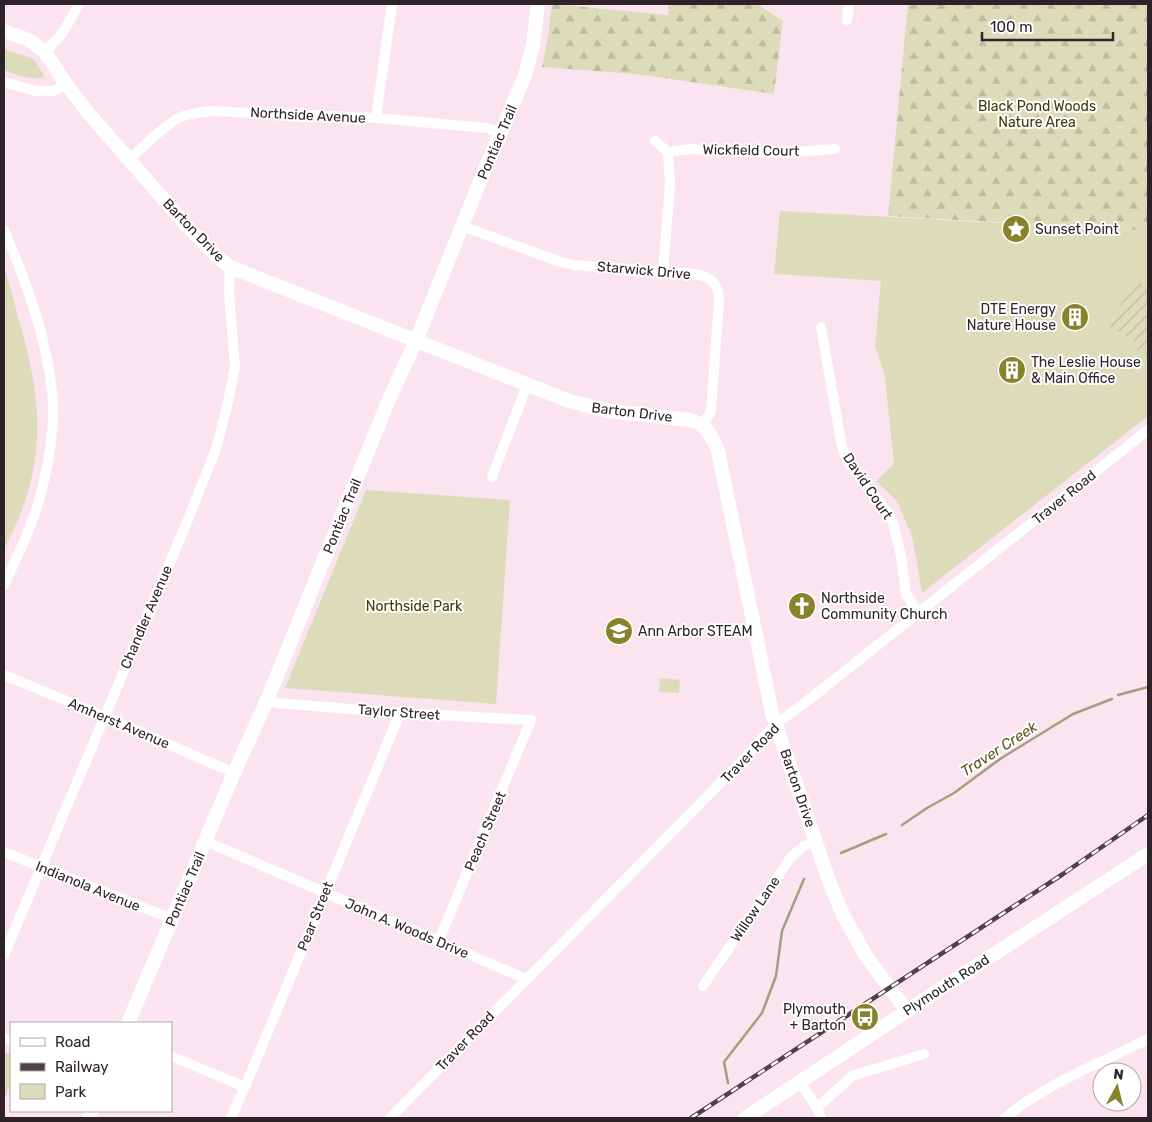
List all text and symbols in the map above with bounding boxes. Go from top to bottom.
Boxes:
scale bar [982,10,1113,42]
text: 100 m [990,18,1032,36]
park label: Black Pond Woods Nature Area [978,98,1096,131]
street label: Pontiac Trail [474,102,521,182]
street label: Northside Avenue [250,104,366,127]
street label: Wickfield Court [702,141,800,160]
street label: Barton Drive [159,195,228,266]
place icon: Sunset Point [1001,214,1031,244]
place label: Sunset Point [1035,221,1119,238]
street label: Starwick Drive [597,258,692,283]
place label: DTE Energy Nature House [967,301,1056,334]
building icon: DTE Energy Nature House [1060,302,1090,332]
place label: The Leslie House & Main Office [1031,354,1141,387]
building icon: The Leslie House & Main Office [997,355,1027,385]
street label: Barton Drive [590,399,674,426]
street label: David Court [839,450,896,523]
street label: Traver Road [1029,467,1099,528]
street label: Pontiac Trail [320,476,365,556]
street label: Chandler Avenue [117,563,176,671]
place label: Northside Community Church [821,590,948,623]
church icon: Northside Community Church [787,591,817,621]
park label: Northside Park [366,598,463,615]
school or university icon: Ann Arbor STEAM [604,616,634,646]
place label: Ann Arbor STEAM [638,623,753,640]
street label: Amherst Avenue [66,694,172,752]
street label: Taylor Street [357,701,441,724]
water label: Traver Creek [957,717,1041,780]
street label: Traver Road [718,720,783,787]
street label: Barton Drive [776,747,819,830]
street label: Peach Street [461,788,510,873]
street label: Pontiac Trail [162,849,209,929]
street label: Indianola Avenue [33,858,143,915]
street label: Willow Lane [727,873,784,945]
street label: Pear Street [294,879,337,953]
street label: John A. Woods Drive [342,895,471,962]
street label: Plymouth Road [900,951,993,1020]
place label: Plymouth + Barton [783,1001,846,1034]
bus stop icon: Plymouth + Barton [850,1002,880,1032]
street label: Traver Road [433,1008,498,1075]
legend [10,1022,172,1112]
text: Road [55,1033,91,1051]
text: Railway [55,1058,109,1076]
north arrow [1092,1062,1142,1112]
text: N [1112,1066,1125,1084]
text: Park [55,1083,86,1101]

